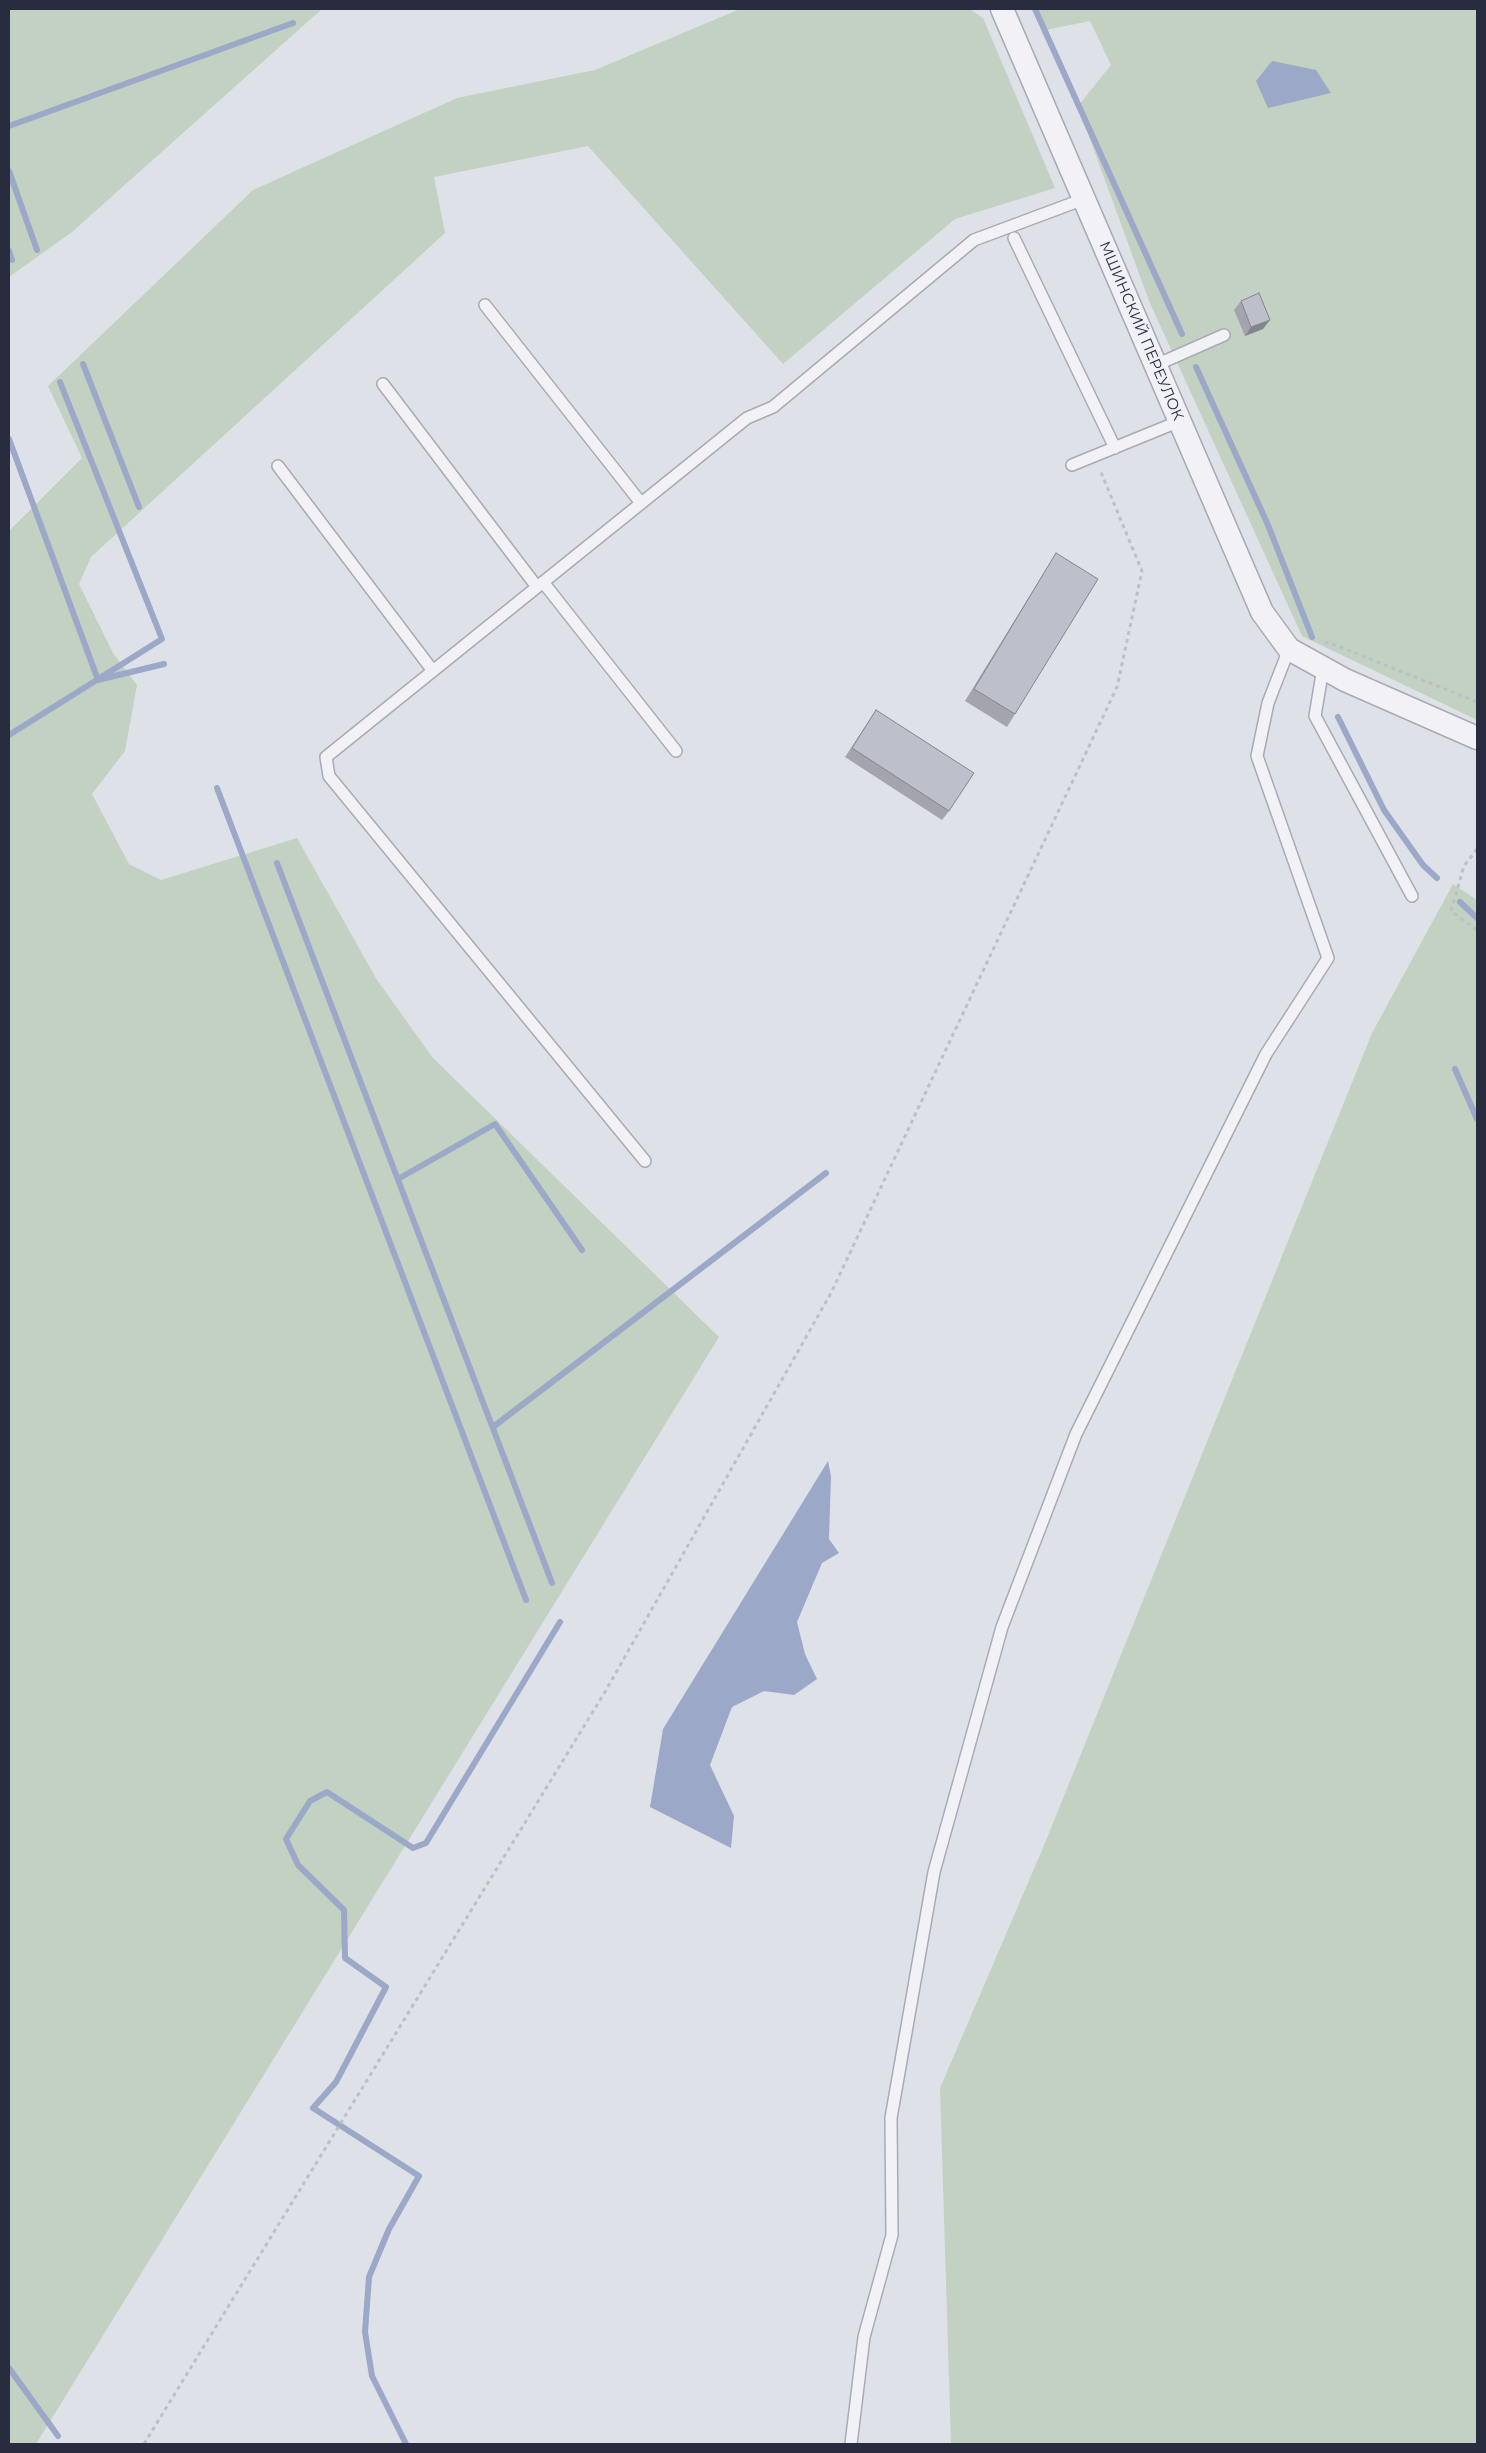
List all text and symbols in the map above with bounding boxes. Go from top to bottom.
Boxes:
street label: МШИНСКИЙ ПЕРЕУЛОК [1095,239,1187,423]

